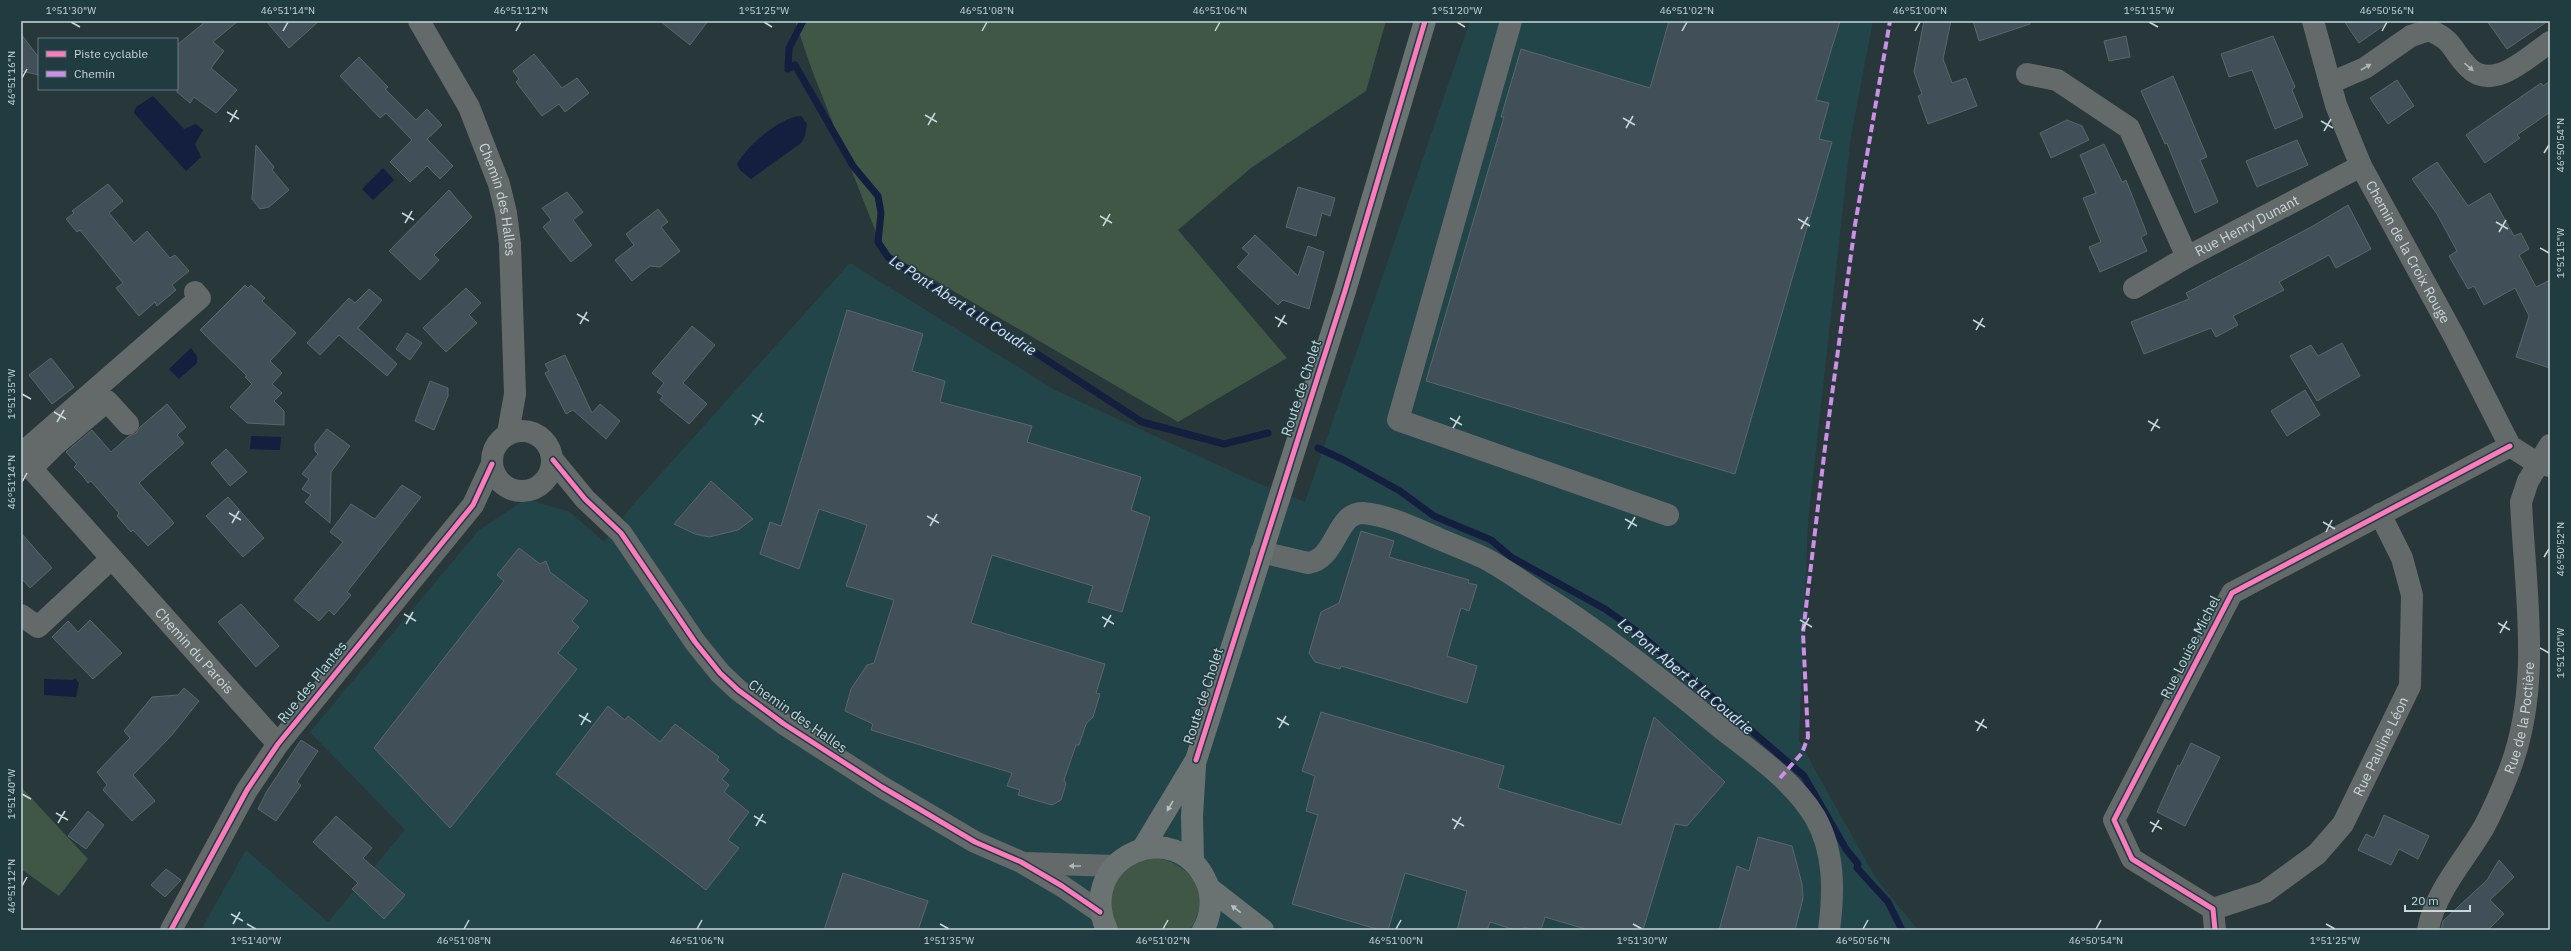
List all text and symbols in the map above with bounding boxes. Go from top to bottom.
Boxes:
text: 1°51'30"W [46,4,96,17]
text: 46°51'14"N [261,4,315,17]
text: 46°51'12"N [494,4,548,17]
text: 1°51'25"W [739,4,789,17]
text: 46°51'08"N [960,4,1014,17]
text: 46°51'06"N [1193,4,1247,17]
text: 1°51'20"W [1432,4,1482,17]
text: 46°51'02"N [1660,4,1714,17]
text: 46°51'00"N [1893,4,1947,17]
text: 1°51'15"W [2124,4,2174,17]
text: 46°50'56"N [2360,4,2414,17]
legend [38,38,178,90]
text: Piste cyclable [74,46,149,61]
text: 46°51'16"N [5,51,18,105]
one-way arrow [2464,62,2474,71]
one-way arrow [2360,64,2371,70]
text: Chemin [74,66,115,81]
text: 46°50'54"N [2554,118,2567,172]
street label: Chemin des Halles [475,140,519,257]
street label: Chemin de la Croix Rouge [2362,177,2455,327]
street label: Rue Henry Dunant [2192,191,2302,260]
text: 1°51'15"W [2554,228,2567,278]
water label: Le Pont Abert à la Coudrie [886,250,1040,360]
street label: Route de Cholet [1277,337,1325,439]
text: 1°51'35"W [5,369,18,419]
text: 46°51'14"N [5,455,18,509]
text: 46°50'52"N [2554,522,2567,576]
street label: Rue Louise Michel [2156,592,2224,702]
street label: Chemin du Parois [151,604,238,698]
water label: Le Pont Abert à la Coudrie [1614,614,1758,739]
text: 1°51'20"W [2554,628,2567,678]
street label: Rue des Plantes [273,637,351,727]
street label: Route de Cholet [1179,645,1227,747]
street label: Rue de la Poctière [2500,661,2538,776]
street label: Chemin des Halles [745,675,851,757]
street label: Rue Pauline Léon [2349,694,2412,799]
text: 1°51'40"W [5,769,18,819]
one-way arrow [1167,800,1173,812]
text: 46°51'12"N [5,859,18,913]
one-way arrow [1068,863,1081,869]
scale bar [2405,887,2470,913]
text: 20 m [2411,893,2439,908]
one-way arrow [1231,906,1241,914]
text: 1°51'40"W [231,934,281,947]
text: 46°51'08"N [437,934,491,947]
text: 46°51'06"N [670,934,724,947]
text: 1°51'35"W [924,934,974,947]
text: 46°51'02"N [1136,934,1190,947]
text: 46°51'00"N [1369,934,1423,947]
text: 1°51'30"W [1617,934,1667,947]
text: 46°50'56"N [1836,934,1890,947]
text: 46°50'54"N [2069,934,2123,947]
text: 1°51'25"W [2310,934,2360,947]

